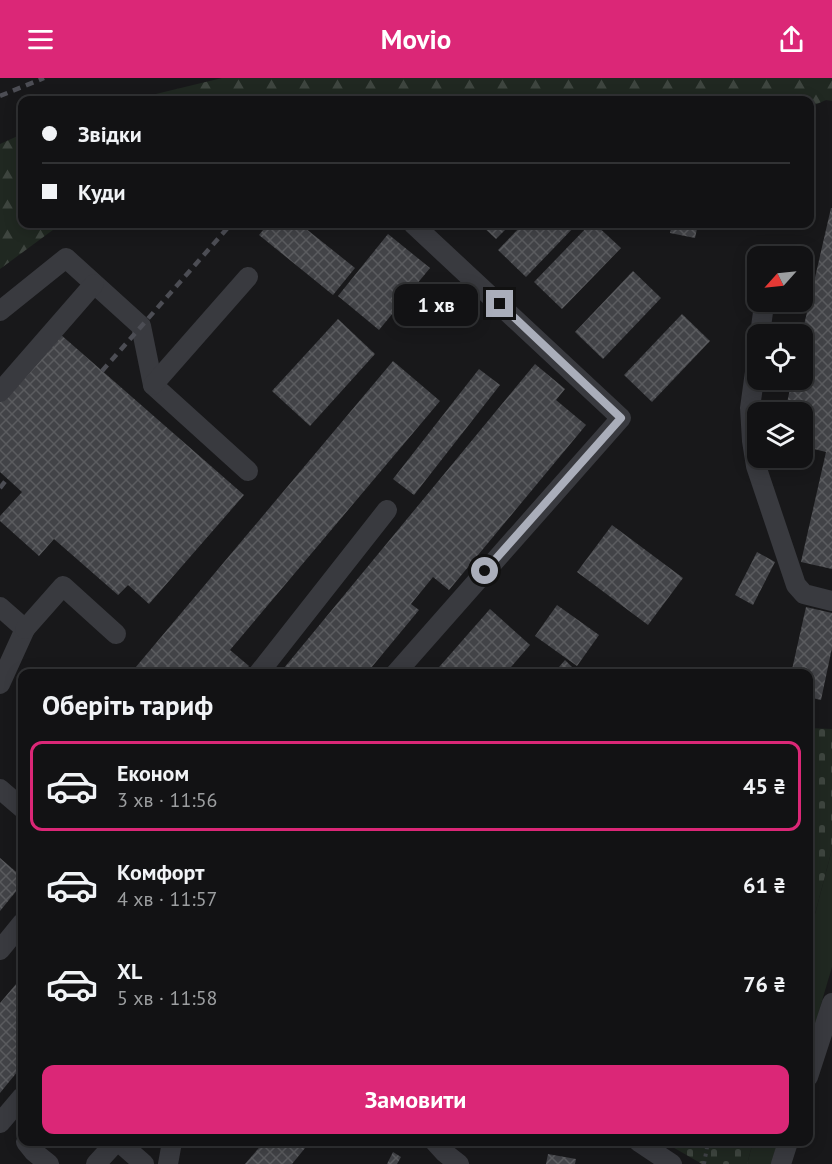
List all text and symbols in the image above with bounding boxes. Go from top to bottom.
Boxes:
text: Movio [381,22,451,56]
icon: menu [24,23,57,56]
icon: share [775,23,808,56]
text: Звідки [78,120,142,148]
text: Куди [78,178,126,206]
north arrow [747,246,813,312]
map controls [747,246,813,468]
callout: 1 хв [395,283,479,325]
route end [486,290,513,317]
text: 1 хв [418,292,455,318]
button: locate [747,324,813,390]
button: layers [747,402,813,468]
route start [471,557,498,584]
text: Оберіть тариф [42,688,213,722]
icon: car [45,759,99,813]
text: Економ [117,759,189,787]
text: 45 ₴ [743,772,786,800]
text: 3 хв · 11:56 [117,787,218,813]
icon: car [45,858,99,912]
text: Комфорт [117,858,205,886]
text: 61 ₴ [743,871,786,899]
text: 4 хв · 11:57 [117,886,218,912]
icon: car [45,957,99,1011]
text: XL [117,957,142,985]
text: 76 ₴ [743,970,786,998]
text: 5 хв · 11:58 [117,985,218,1011]
button: Замовити [42,1065,789,1134]

